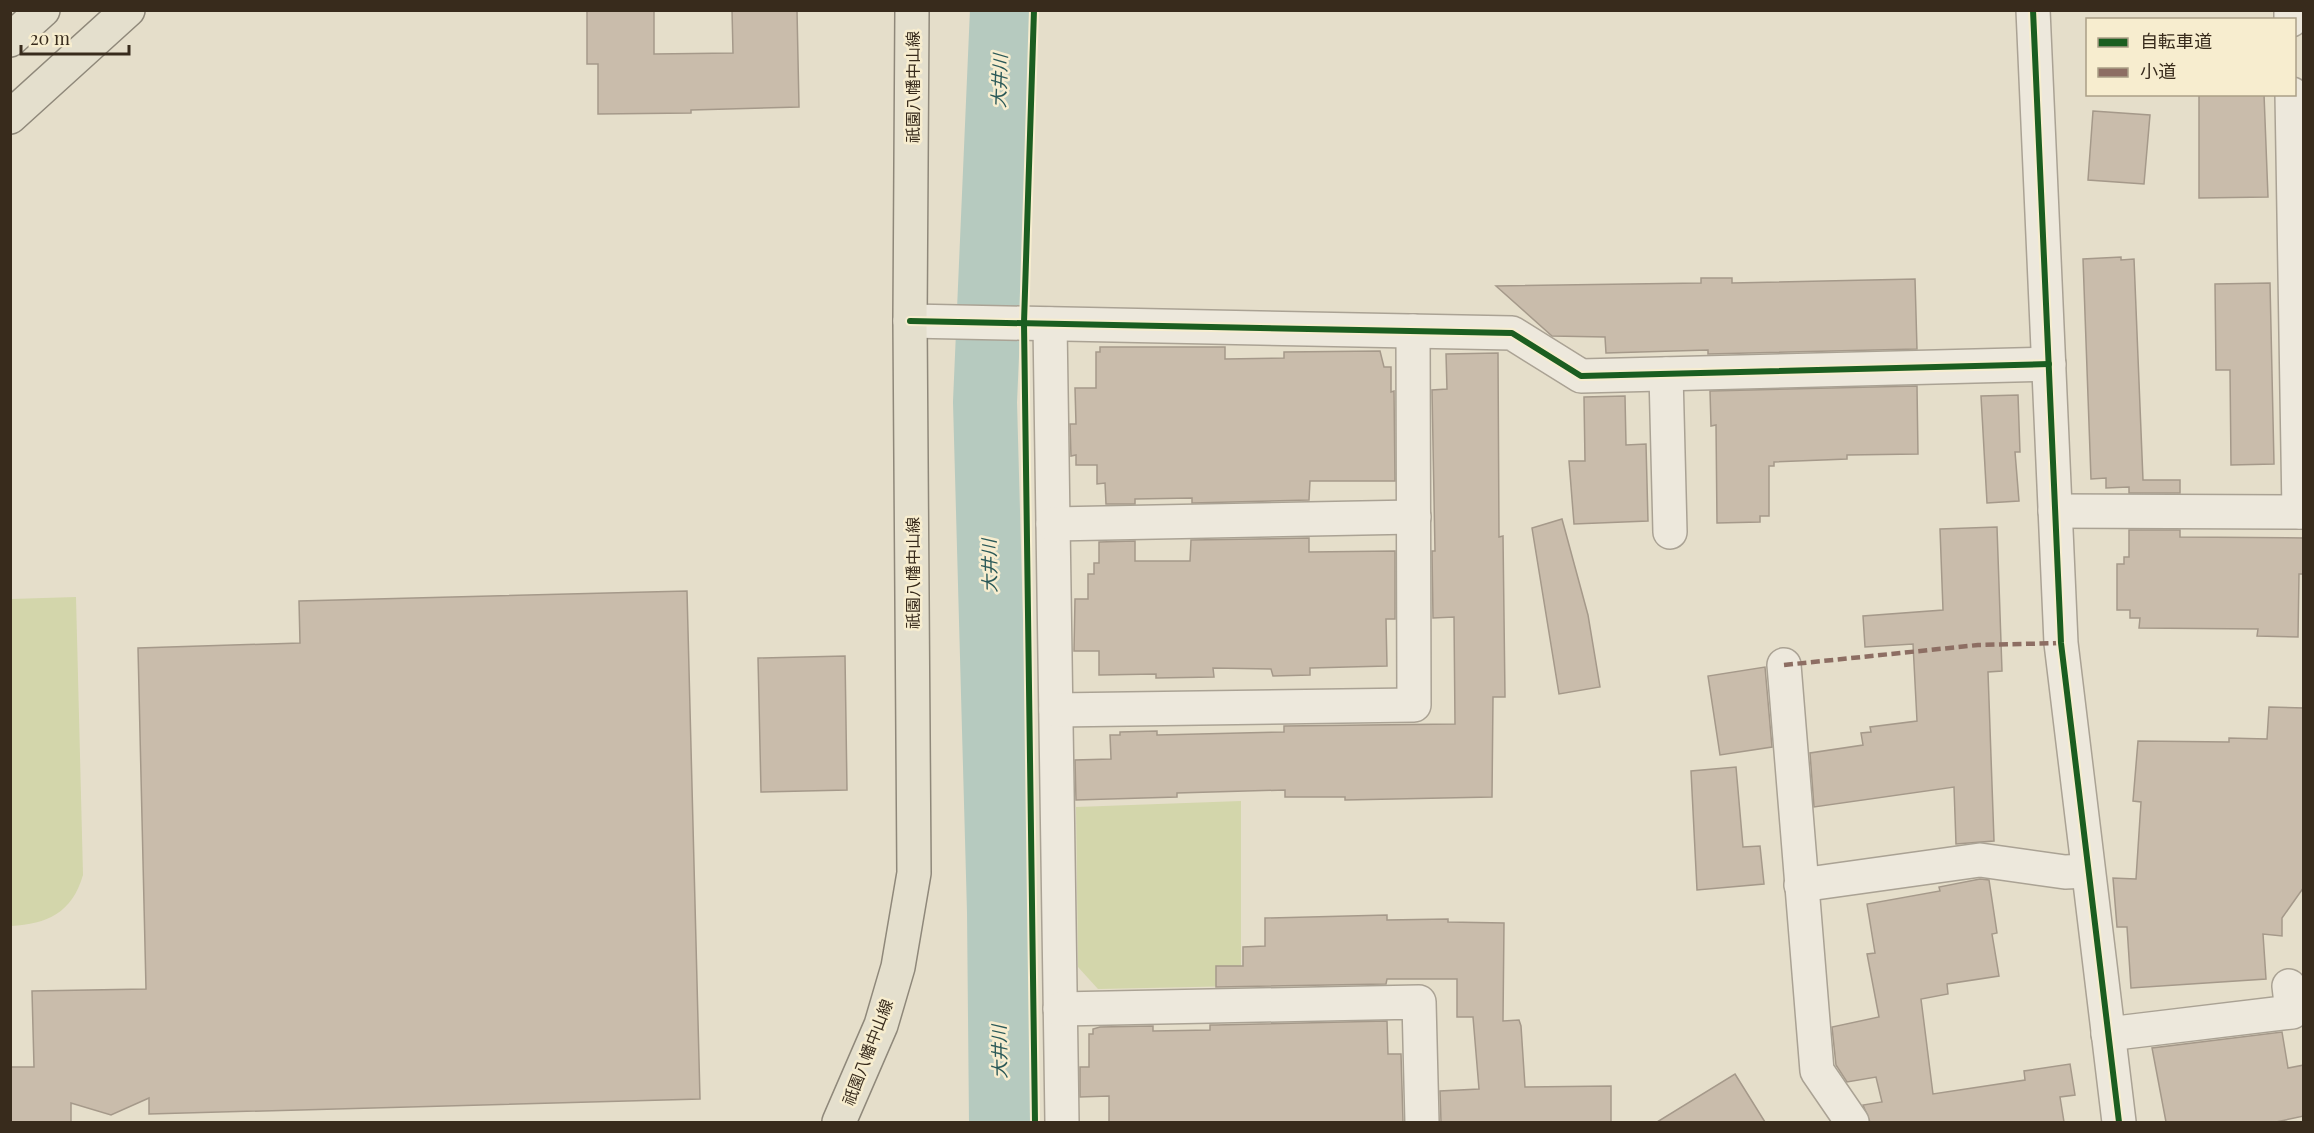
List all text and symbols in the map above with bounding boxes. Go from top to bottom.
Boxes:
scale bar [21,18,129,56]
legend [2086,18,2296,96]
text: 20 m [30,26,70,50]
text: 自転車道 [2140,29,2212,53]
street label: 祇園八幡中山線 [902,31,923,143]
water label: 大井川 [986,52,1012,108]
text: 小道 [2140,59,2176,83]
street label: 祇園八幡中山線 [902,517,923,629]
water label: 大井川 [976,537,1001,593]
street label: 祇園八幡中山線 [837,996,897,1108]
water label: 大井川 [986,1023,1011,1079]

